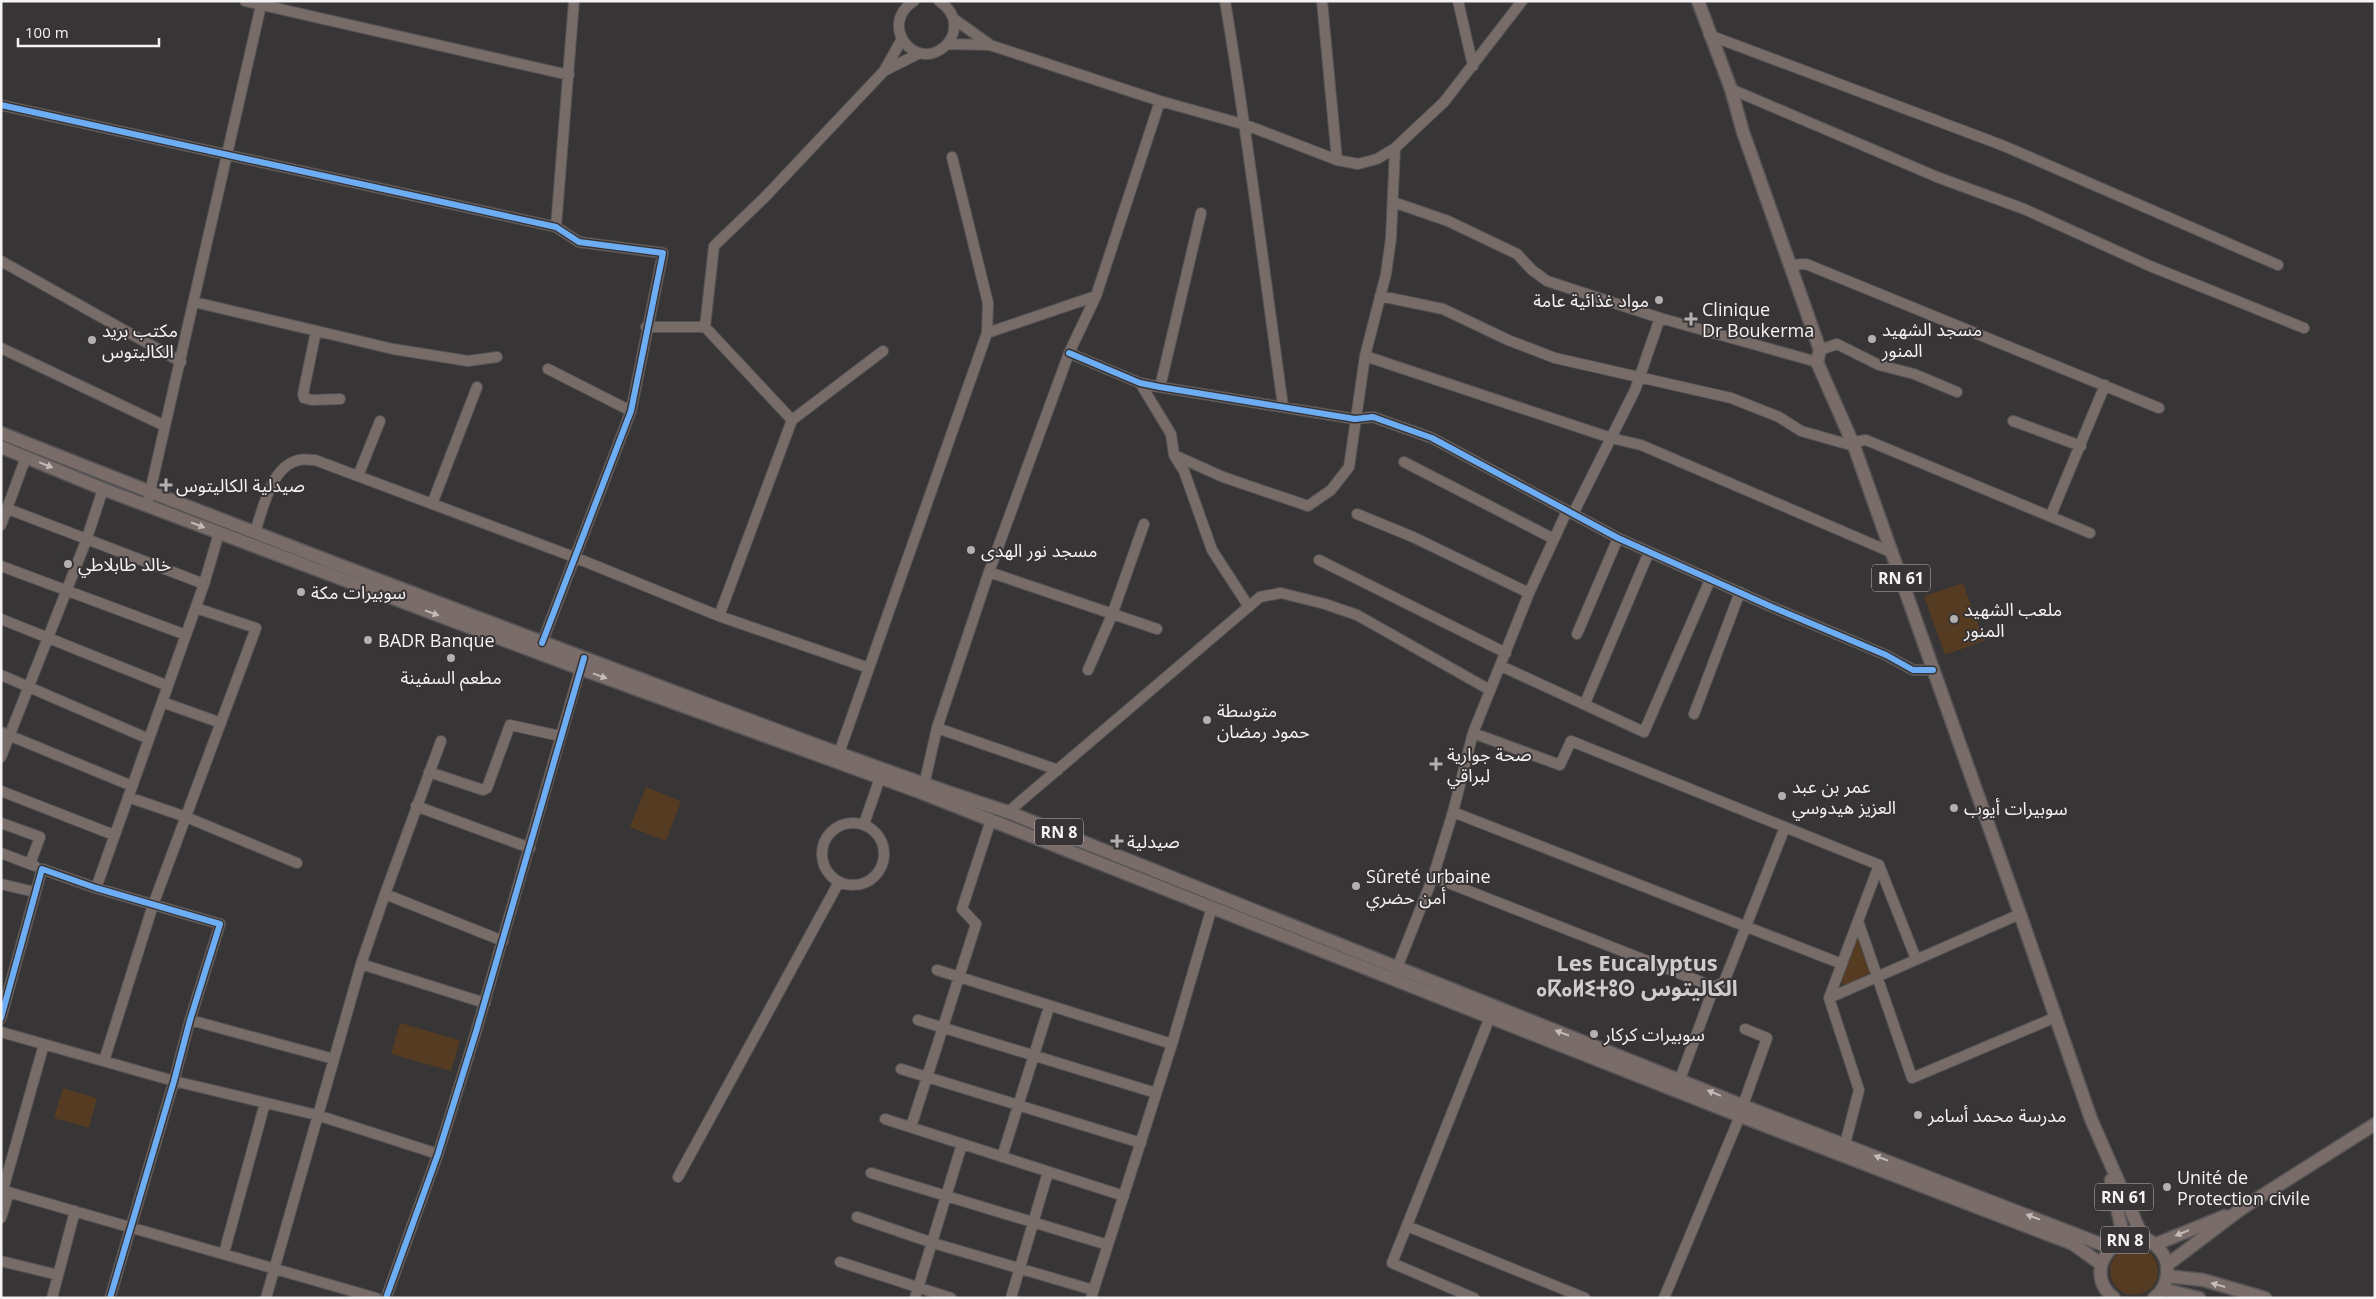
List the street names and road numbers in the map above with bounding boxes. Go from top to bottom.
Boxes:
road number: RN 61 [1872,564,1930,592]
road number: RN 8 [1035,819,1083,846]
road number: RN 61 [2095,1184,2153,1210]
road number: RN 8 [2101,1226,2149,1254]

